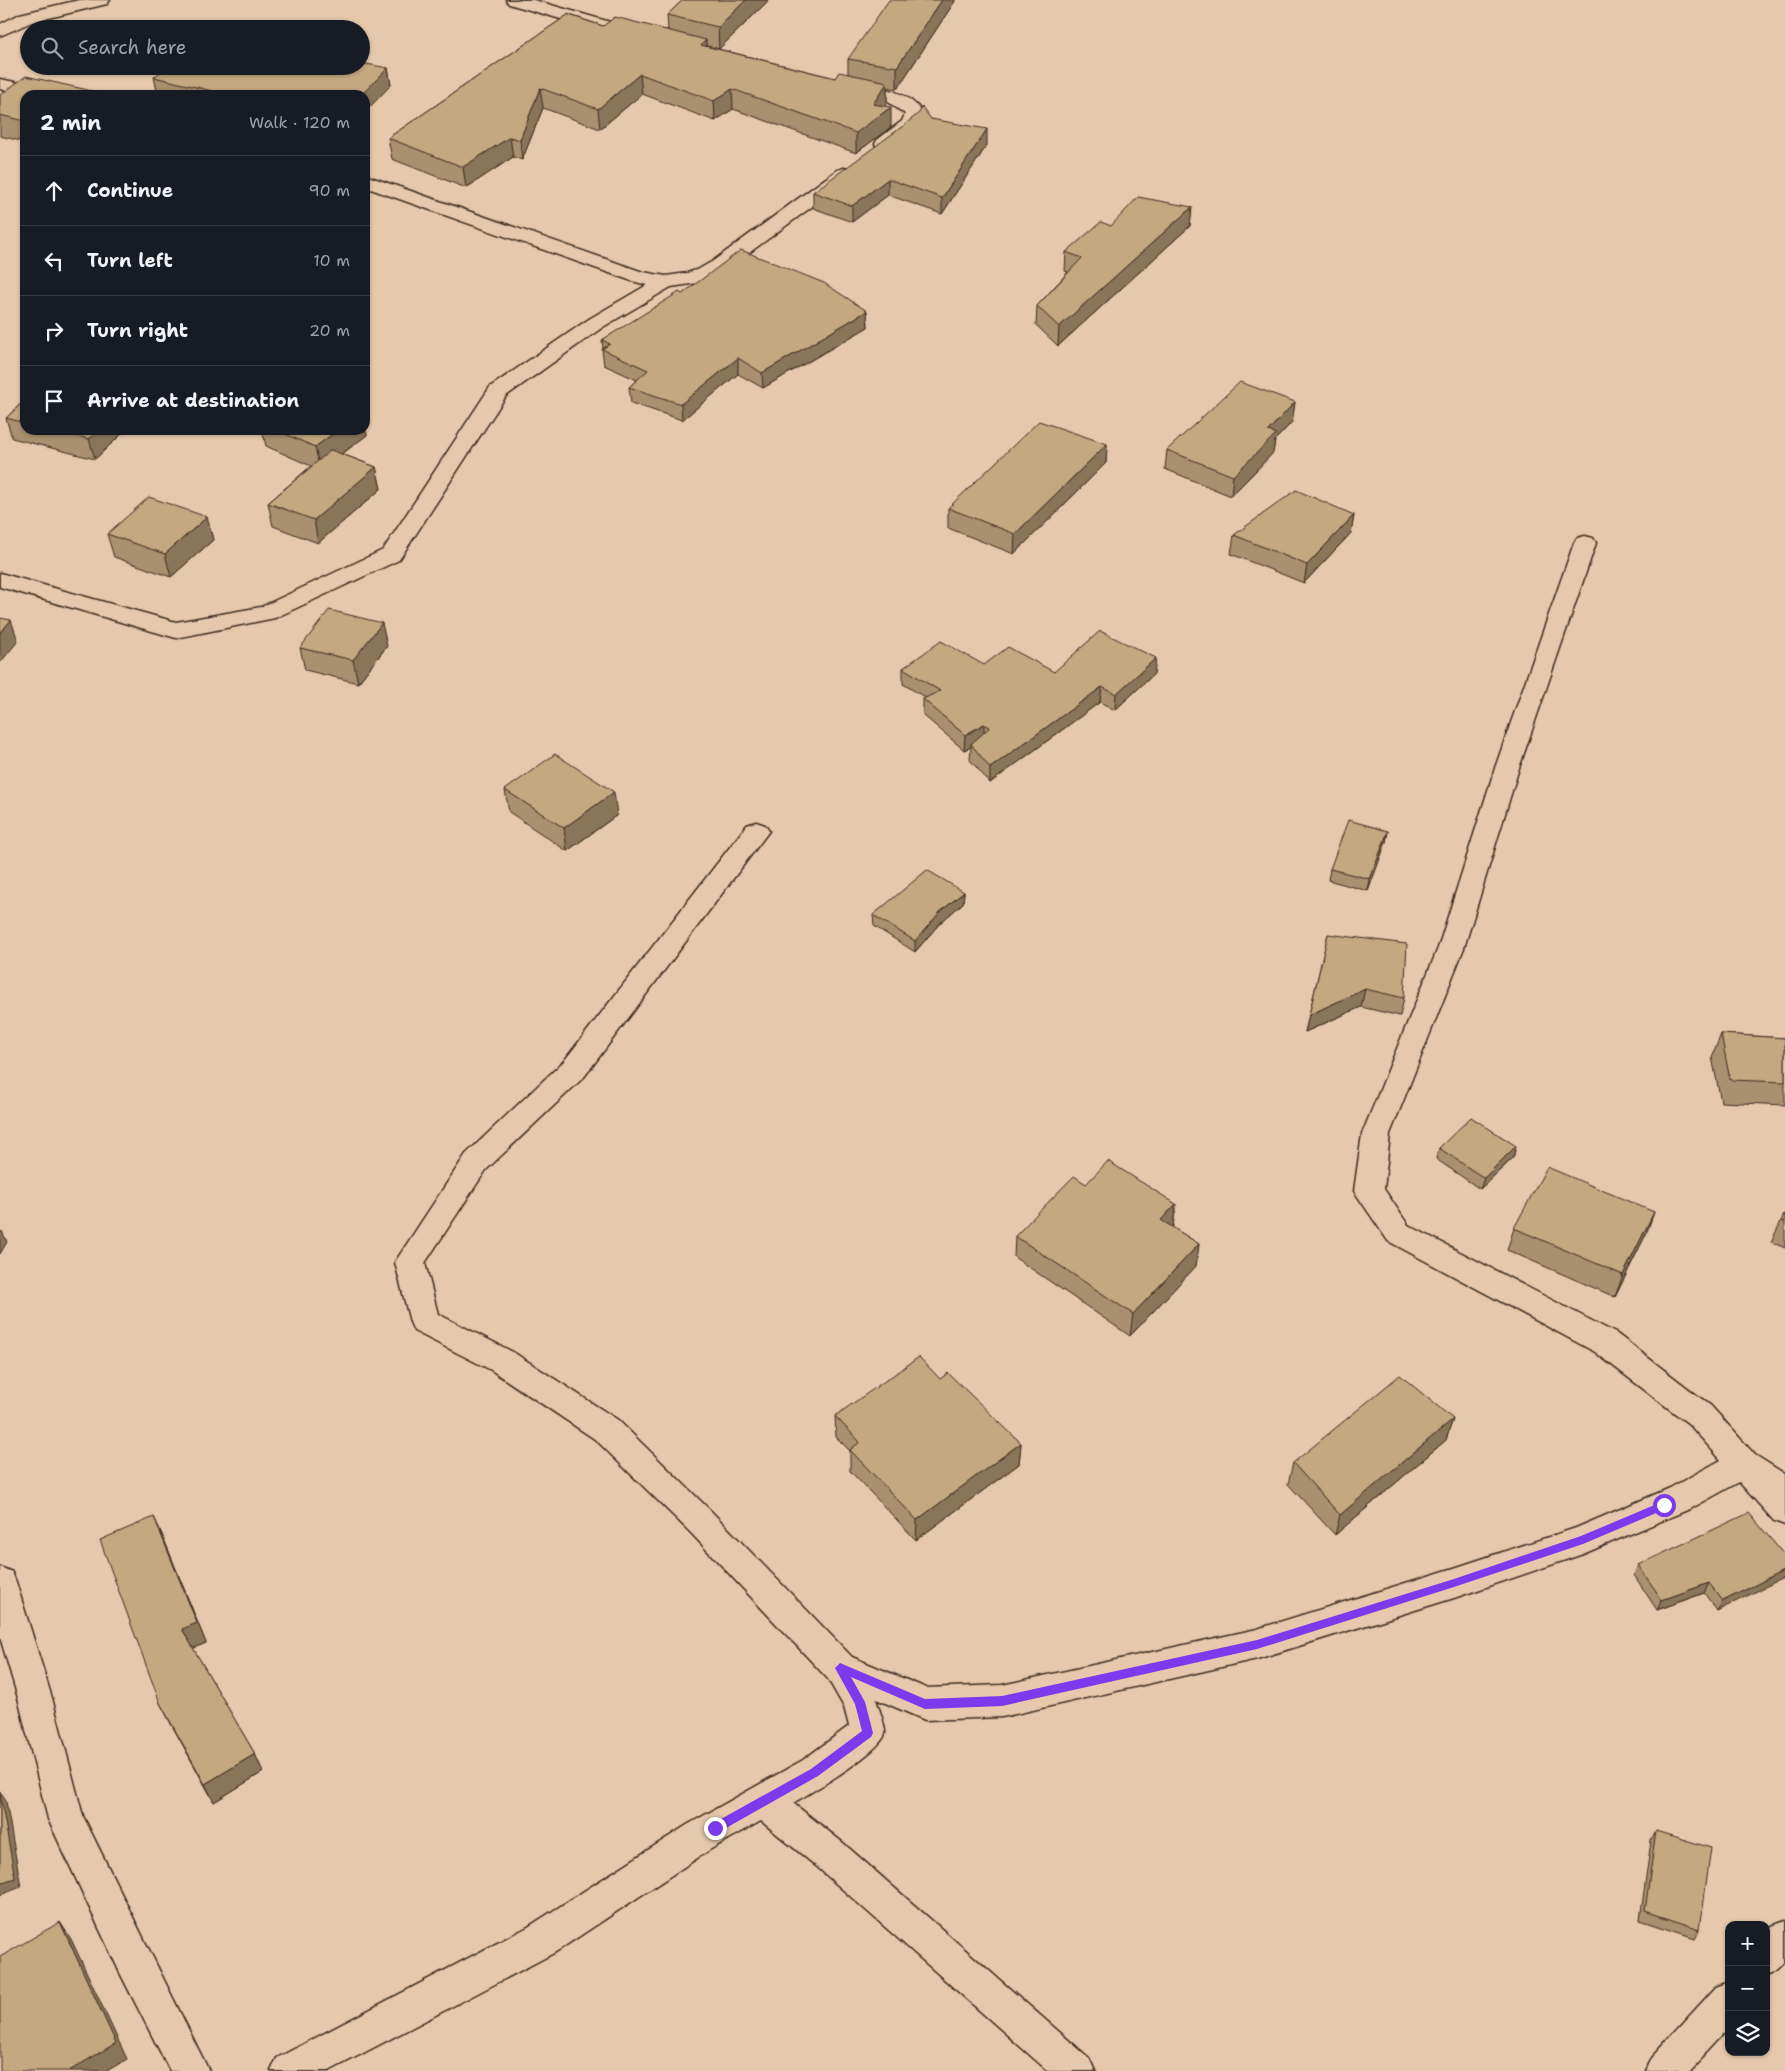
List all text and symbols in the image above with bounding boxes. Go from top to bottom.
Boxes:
search box [20,20,370,75]
icon: search [38,34,66,62]
text: Search here [78,35,187,60]
text: 2 min [40,109,101,137]
text: Walk · 120 m [249,112,350,133]
icon: ahead [40,177,68,205]
text: Continue [87,178,173,203]
text: 90 m [309,180,350,201]
icon: left [40,247,68,275]
text: Turn left [87,248,173,273]
text: 10 m [313,250,350,271]
icon: right [40,317,68,345]
text: Turn right [87,318,188,343]
text: 20 m [309,320,350,341]
icon: arrive [40,387,68,415]
text: Arrive at destination [87,388,299,413]
route start [1653,1494,1676,1517]
route end [704,1817,727,1840]
map controls [1725,1921,1770,2056]
button: + [1725,1921,1770,1966]
button: − [1725,1966,1770,2011]
button: layers [1725,2011,1770,2056]

